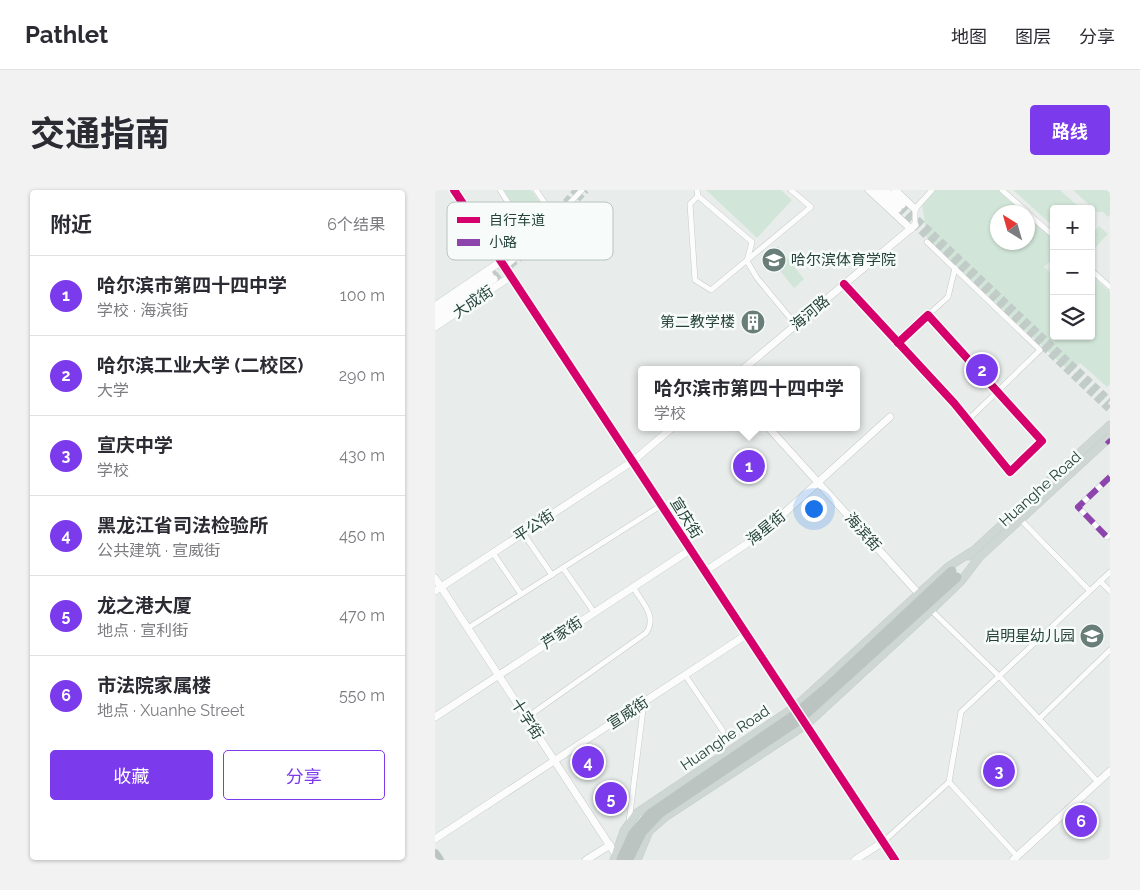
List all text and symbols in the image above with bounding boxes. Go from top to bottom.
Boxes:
text: Pathlet [25,20,108,49]
text: 地图 [951,26,987,47]
text: 图层 [1015,26,1051,47]
text: 分享 [1079,26,1115,47]
button: 路线 [1030,105,1110,155]
text: 交通指南 [30,113,170,154]
legend [447,202,613,260]
north arrow [990,205,1035,250]
map controls [1050,205,1095,340]
button: + [1050,205,1095,250]
text: 附近 [50,212,92,237]
text: 自行车道 [489,212,545,228]
text: 6个结果 [327,215,385,234]
text: 小路 [489,234,517,250]
school or university icon: 哈尔滨体育学院 [761,247,787,273]
button: − [1050,250,1095,295]
place label: 哈尔滨体育学院 [791,251,896,269]
text: 哈尔滨市第四十四中学 [97,274,287,296]
street label: 大成街 [449,282,497,322]
text: 1 [62,286,70,305]
text: 100 m [340,286,385,305]
street label: 海河路 [787,292,833,334]
button: layers [1050,295,1095,340]
text: 学校 · 海滨街 [97,301,188,320]
building icon: 第二教学楼 [740,309,766,335]
place label: 第二教学楼 [660,313,735,331]
pin: 2 [966,351,998,389]
text: 哈尔滨工业大学 (二校区) [97,354,303,376]
text: 2 [61,366,71,385]
text: 290 m [339,366,385,385]
popup [638,366,860,431]
text: 哈尔滨市第四十四中学 [654,377,844,399]
text: 大学 [97,381,129,400]
text: 学校 [654,404,686,423]
text: 宣庆中学 [97,434,173,456]
text: 3 [62,446,70,465]
text: 430 m [339,446,385,465]
pin: 1 [733,447,765,485]
street label: Huanghe Road [996,448,1084,530]
text: 学校 [97,461,129,480]
street label: 宣庆街 [666,494,706,542]
your location [801,496,827,522]
street label: 平公街 [510,506,558,546]
street label: 海星街 [743,507,789,549]
street label: 海滨街 [841,509,885,555]
text: 黑龙江省司法检验所 [97,514,268,536]
text: 4 [61,526,71,545]
text: 450 m [339,526,385,545]
text: 公共建筑 · 宣威街 [97,541,220,560]
text: 龙之港大厦 [97,594,192,616]
text: 5 [62,606,70,625]
text: 470 m [339,606,385,625]
street label: 芦家街 [538,613,586,653]
text: 地点 · 宣利街 [97,621,188,640]
school or university icon: 启明星幼儿园 [1079,623,1105,649]
place label: 启明星幼儿园 [985,627,1075,645]
text: 市法院家属楼 [97,674,211,696]
text: 6 [61,686,71,705]
text: 550 m [339,686,385,705]
street label: 宣威街 [604,693,652,733]
street label: 十字街 [507,695,547,743]
text: 地点 · Xuanhe Street [97,701,245,720]
street label: Huanghe Road [677,702,773,774]
pin: 4 [572,743,604,781]
button: 收藏 [50,750,213,800]
button: 分享 [223,750,385,800]
pin: 3 [983,752,1015,790]
pin: 5 [595,779,627,817]
pin: 6 [1065,802,1097,840]

